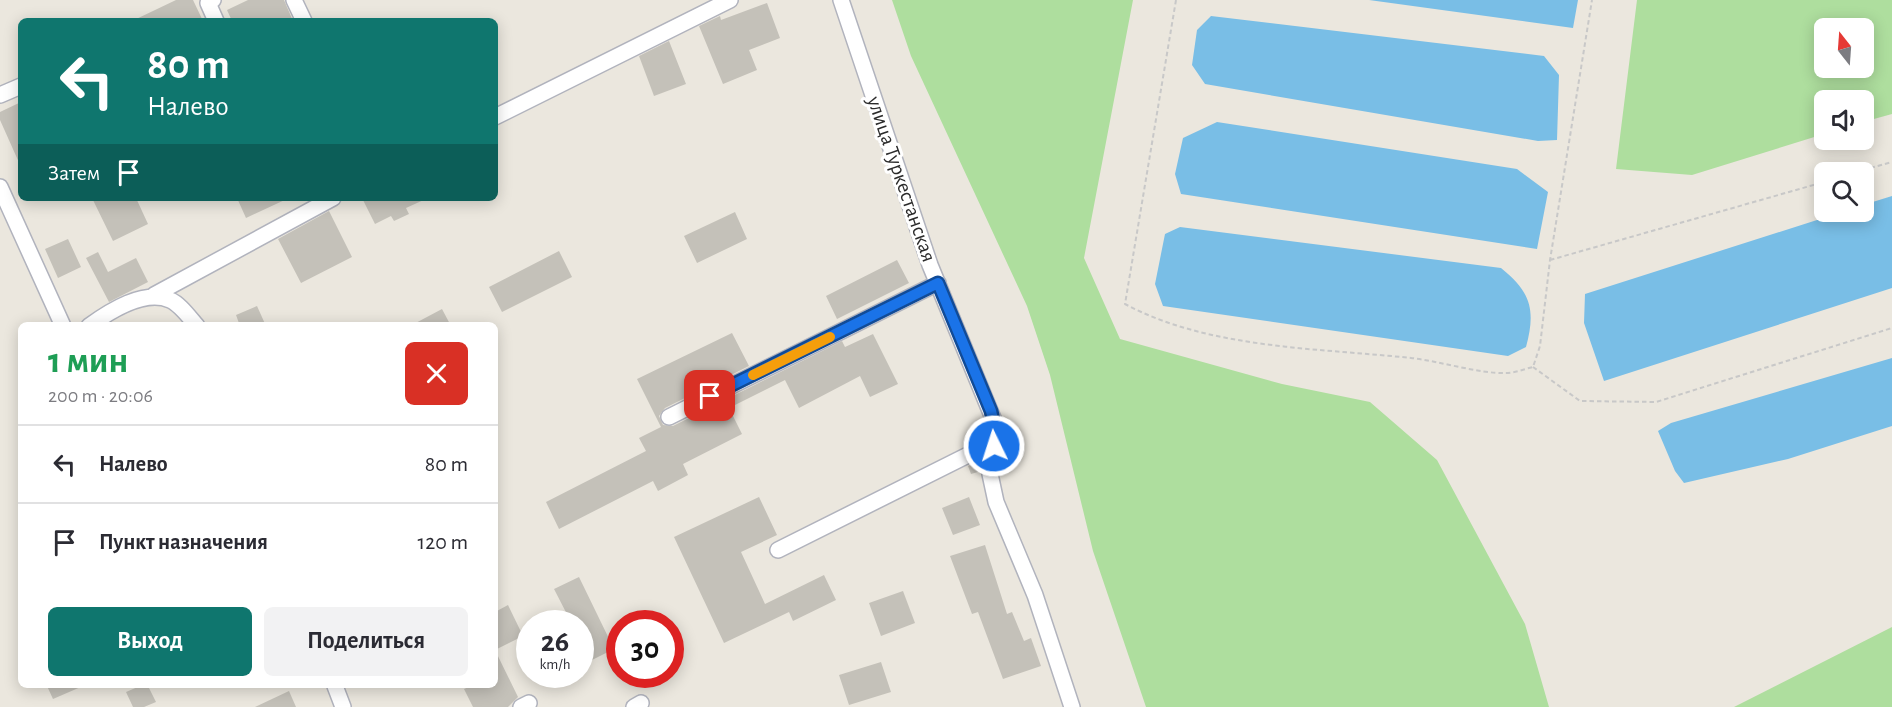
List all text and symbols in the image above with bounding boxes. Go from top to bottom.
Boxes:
north arrow [1814,18,1874,78]
map controls [1814,18,1874,222]
icon: left [48,42,126,120]
text: 80 m [147,44,230,86]
button: sound [1814,90,1874,150]
text: Налево [147,93,229,120]
street label: улица Туркестанская [863,93,940,265]
icon: arrive [112,156,145,189]
text: Затем [48,162,100,184]
button: search [1814,162,1874,222]
button: close [405,342,468,405]
text: 1 мин [48,343,128,379]
pin [684,370,735,421]
icon: arrive [693,379,726,412]
text: 200 m · 20:06 [48,386,153,406]
position arrow [962,414,1026,478]
icon: left [48,448,81,481]
text: Налево [99,453,168,475]
text: 80 m [425,453,468,475]
icon: arrive [48,526,81,559]
text: Пункт назначения [99,531,268,553]
text: 120 m [418,531,468,553]
button: Выход [48,607,252,676]
button: Поделиться [264,607,468,676]
speed limit sign: 30 [606,610,684,688]
text: 26 [541,627,569,657]
text: km/h [540,657,570,672]

